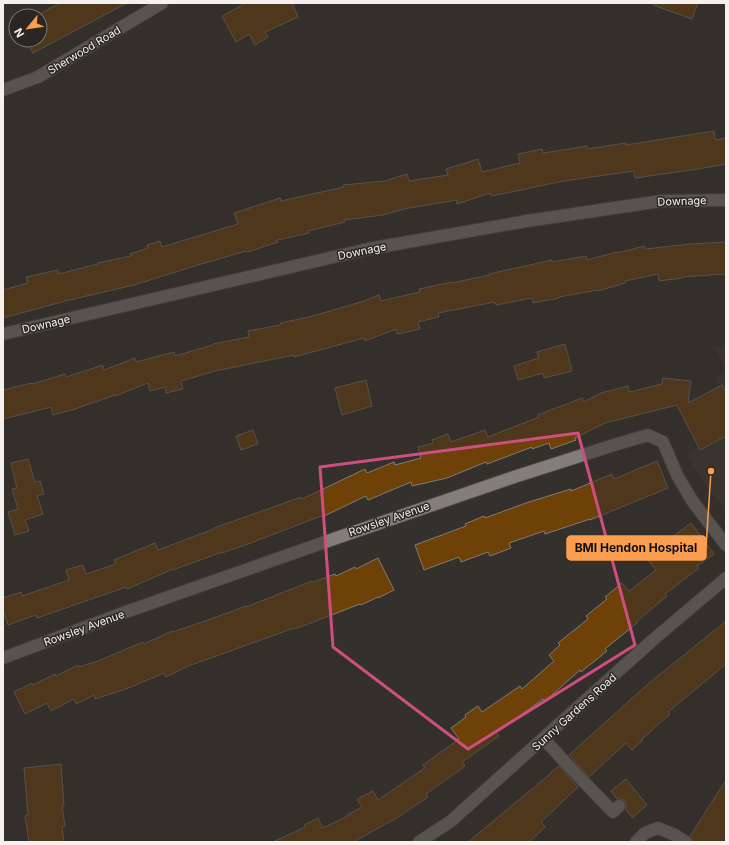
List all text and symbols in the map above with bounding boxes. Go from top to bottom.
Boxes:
north arrow [8,8,48,48]
street label: Sherwood Road [45,23,123,77]
text: N [11,26,27,40]
street label: Downage [657,193,707,209]
street label: Downage [336,239,388,263]
street label: Downage [20,312,72,336]
street label: Rowsley Avenue [347,499,431,539]
callout: BMI Hendon Hospital [567,536,706,560]
text: BMI Hendon Hospital [575,540,697,555]
street label: Rowsley Avenue [42,607,126,649]
street label: Sunny Gardens Road [529,670,619,754]

